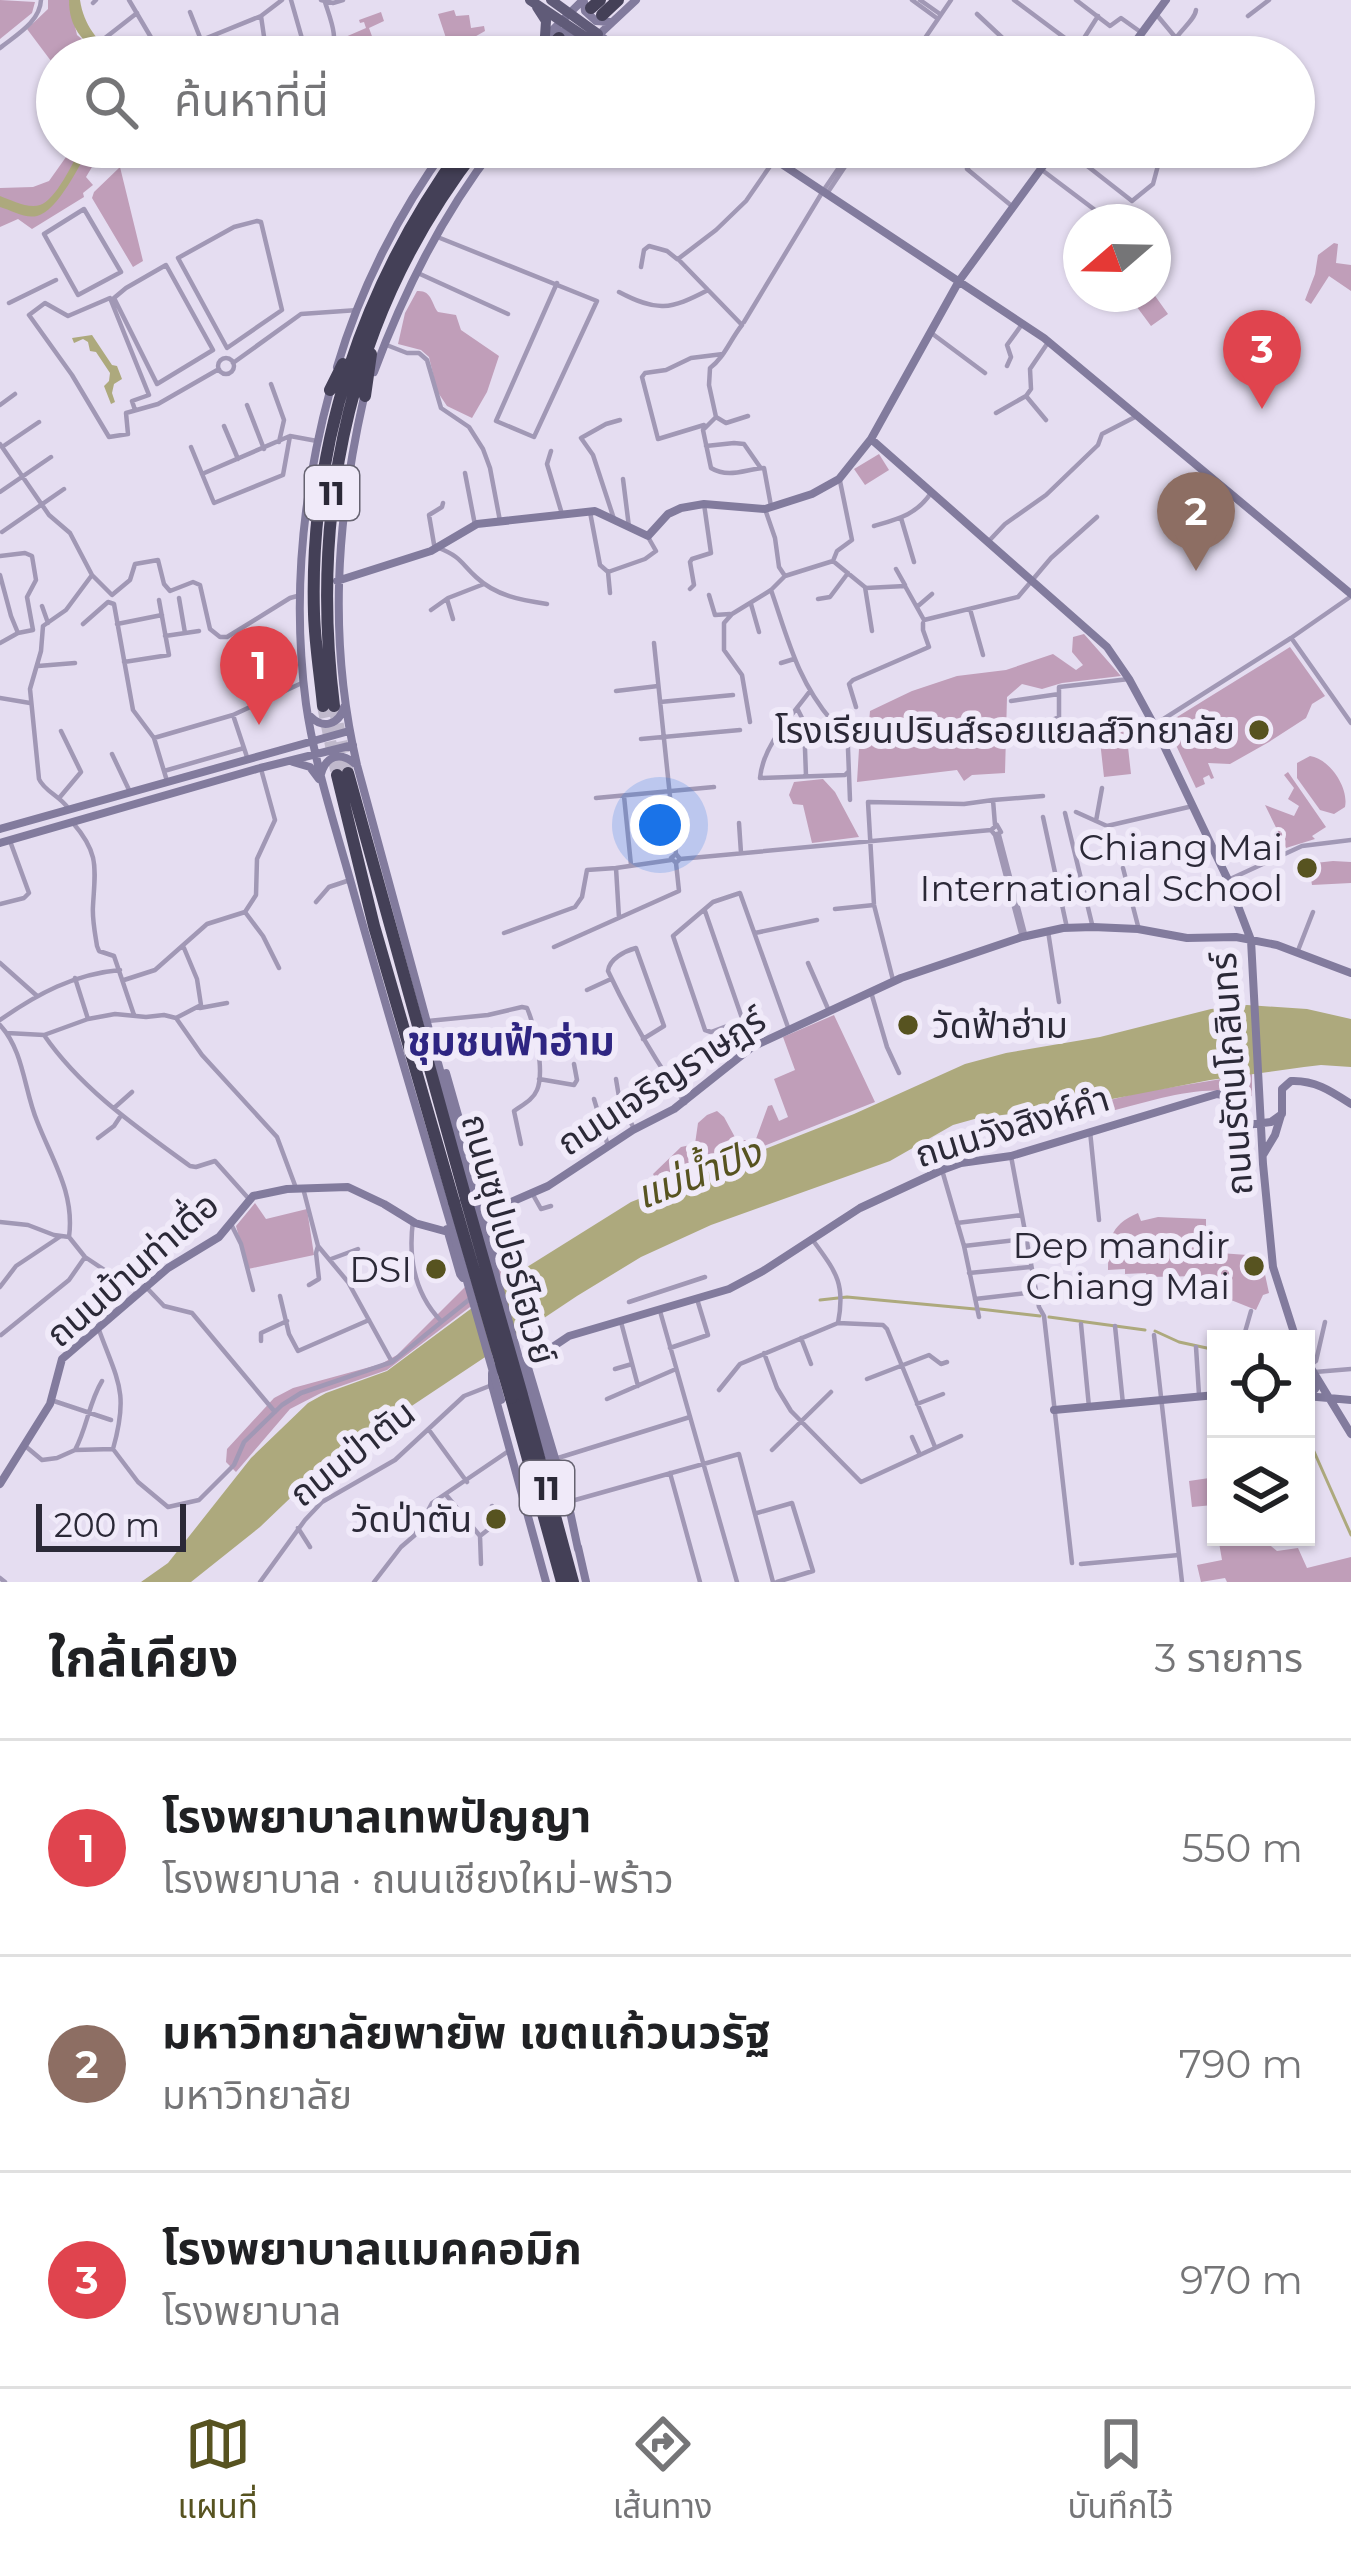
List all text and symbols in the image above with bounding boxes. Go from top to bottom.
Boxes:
search box [36,36,1315,168]
icon: search [78,69,144,135]
text: ค้นหาที่นี่ [174,72,329,127]
north arrow [1063,204,1171,312]
pin: 3 [1223,310,1301,409]
road number: 11 [305,466,359,520]
pin: 2 [1157,472,1235,571]
pin: 1 [220,626,298,725]
place label: โรงเรียนปรินส์รอยแยลส์วิทยาลัย [775,708,1235,752]
marker: โรงเรียนปรินส์รอยแยลส์วิทยาลัย [1246,717,1272,743]
your location [630,795,690,855]
place label: Chiang Mai International School [920,825,1283,910]
marker: Chiang Mai International School [1294,855,1320,881]
street label: ถนนรัตนโกสินทร์ [1200,949,1261,1197]
street label: ถนนเจริญราษฎร์ [549,996,775,1165]
place label: วัดฟ้าฮ่าม [932,1003,1068,1047]
marker: วัดฟ้าฮ่าม [895,1012,921,1038]
district label: ชุมชนฟ้าฮ่าม [407,1017,615,1065]
street label: ถนนวังสิงห์คำ [910,1076,1114,1176]
street label: ถนนซุปเปอร์ไฮเวย์ [452,1109,566,1369]
water label: แม่น้ำปิง [628,1125,769,1219]
street label: ถนนบ้านท่าเดื่อ [36,1181,227,1356]
place label: Dep mandir Chiang Mai [1012,1223,1230,1308]
place label: DSI [349,1247,412,1291]
marker: Dep mandir Chiang Mai [1241,1253,1267,1279]
marker: DSI [423,1256,449,1282]
map controls [1207,1330,1315,1546]
button: locate [1207,1330,1315,1438]
street label: ถนนป่าตัน [280,1390,424,1516]
button: layers [1207,1438,1315,1546]
road number: 11 [520,1461,574,1515]
place label: วัดป่าตัน [351,1497,472,1541]
scale bar [36,1498,186,1551]
text: 200 m [54,1505,160,1545]
marker: วัดป่าตัน [483,1506,509,1532]
text: ใกล้เคียง [48,1627,238,1689]
text: 3 รายการ [1154,1634,1303,1682]
text: โรงพยาบาลเทพปัญญา [162,1788,591,1843]
text: 1 [79,1824,95,1872]
text: 550 m [1182,1824,1303,1872]
text: โรงพยาบาล · ถนนเชียงใหม่-พร้าว [162,1855,674,1903]
text: มหาวิทยาลัยพายัพ เขตแก้วนวรัฐ [162,2004,770,2059]
text: 2 [75,2040,99,2088]
text: 790 m [1179,2040,1303,2088]
text: มหาวิทยาลัย [162,2071,352,2119]
text: โรงพยาบาลแมคคอมิก [162,2220,582,2275]
text: 3 [75,2256,99,2304]
text: 970 m [1180,2256,1303,2304]
text: โรงพยาบาล [162,2287,341,2335]
tab: แผนที่ [177,2411,258,2533]
tab: เส้นทาง [613,2411,713,2533]
tab: บันทึกไว้ [1068,2411,1174,2533]

